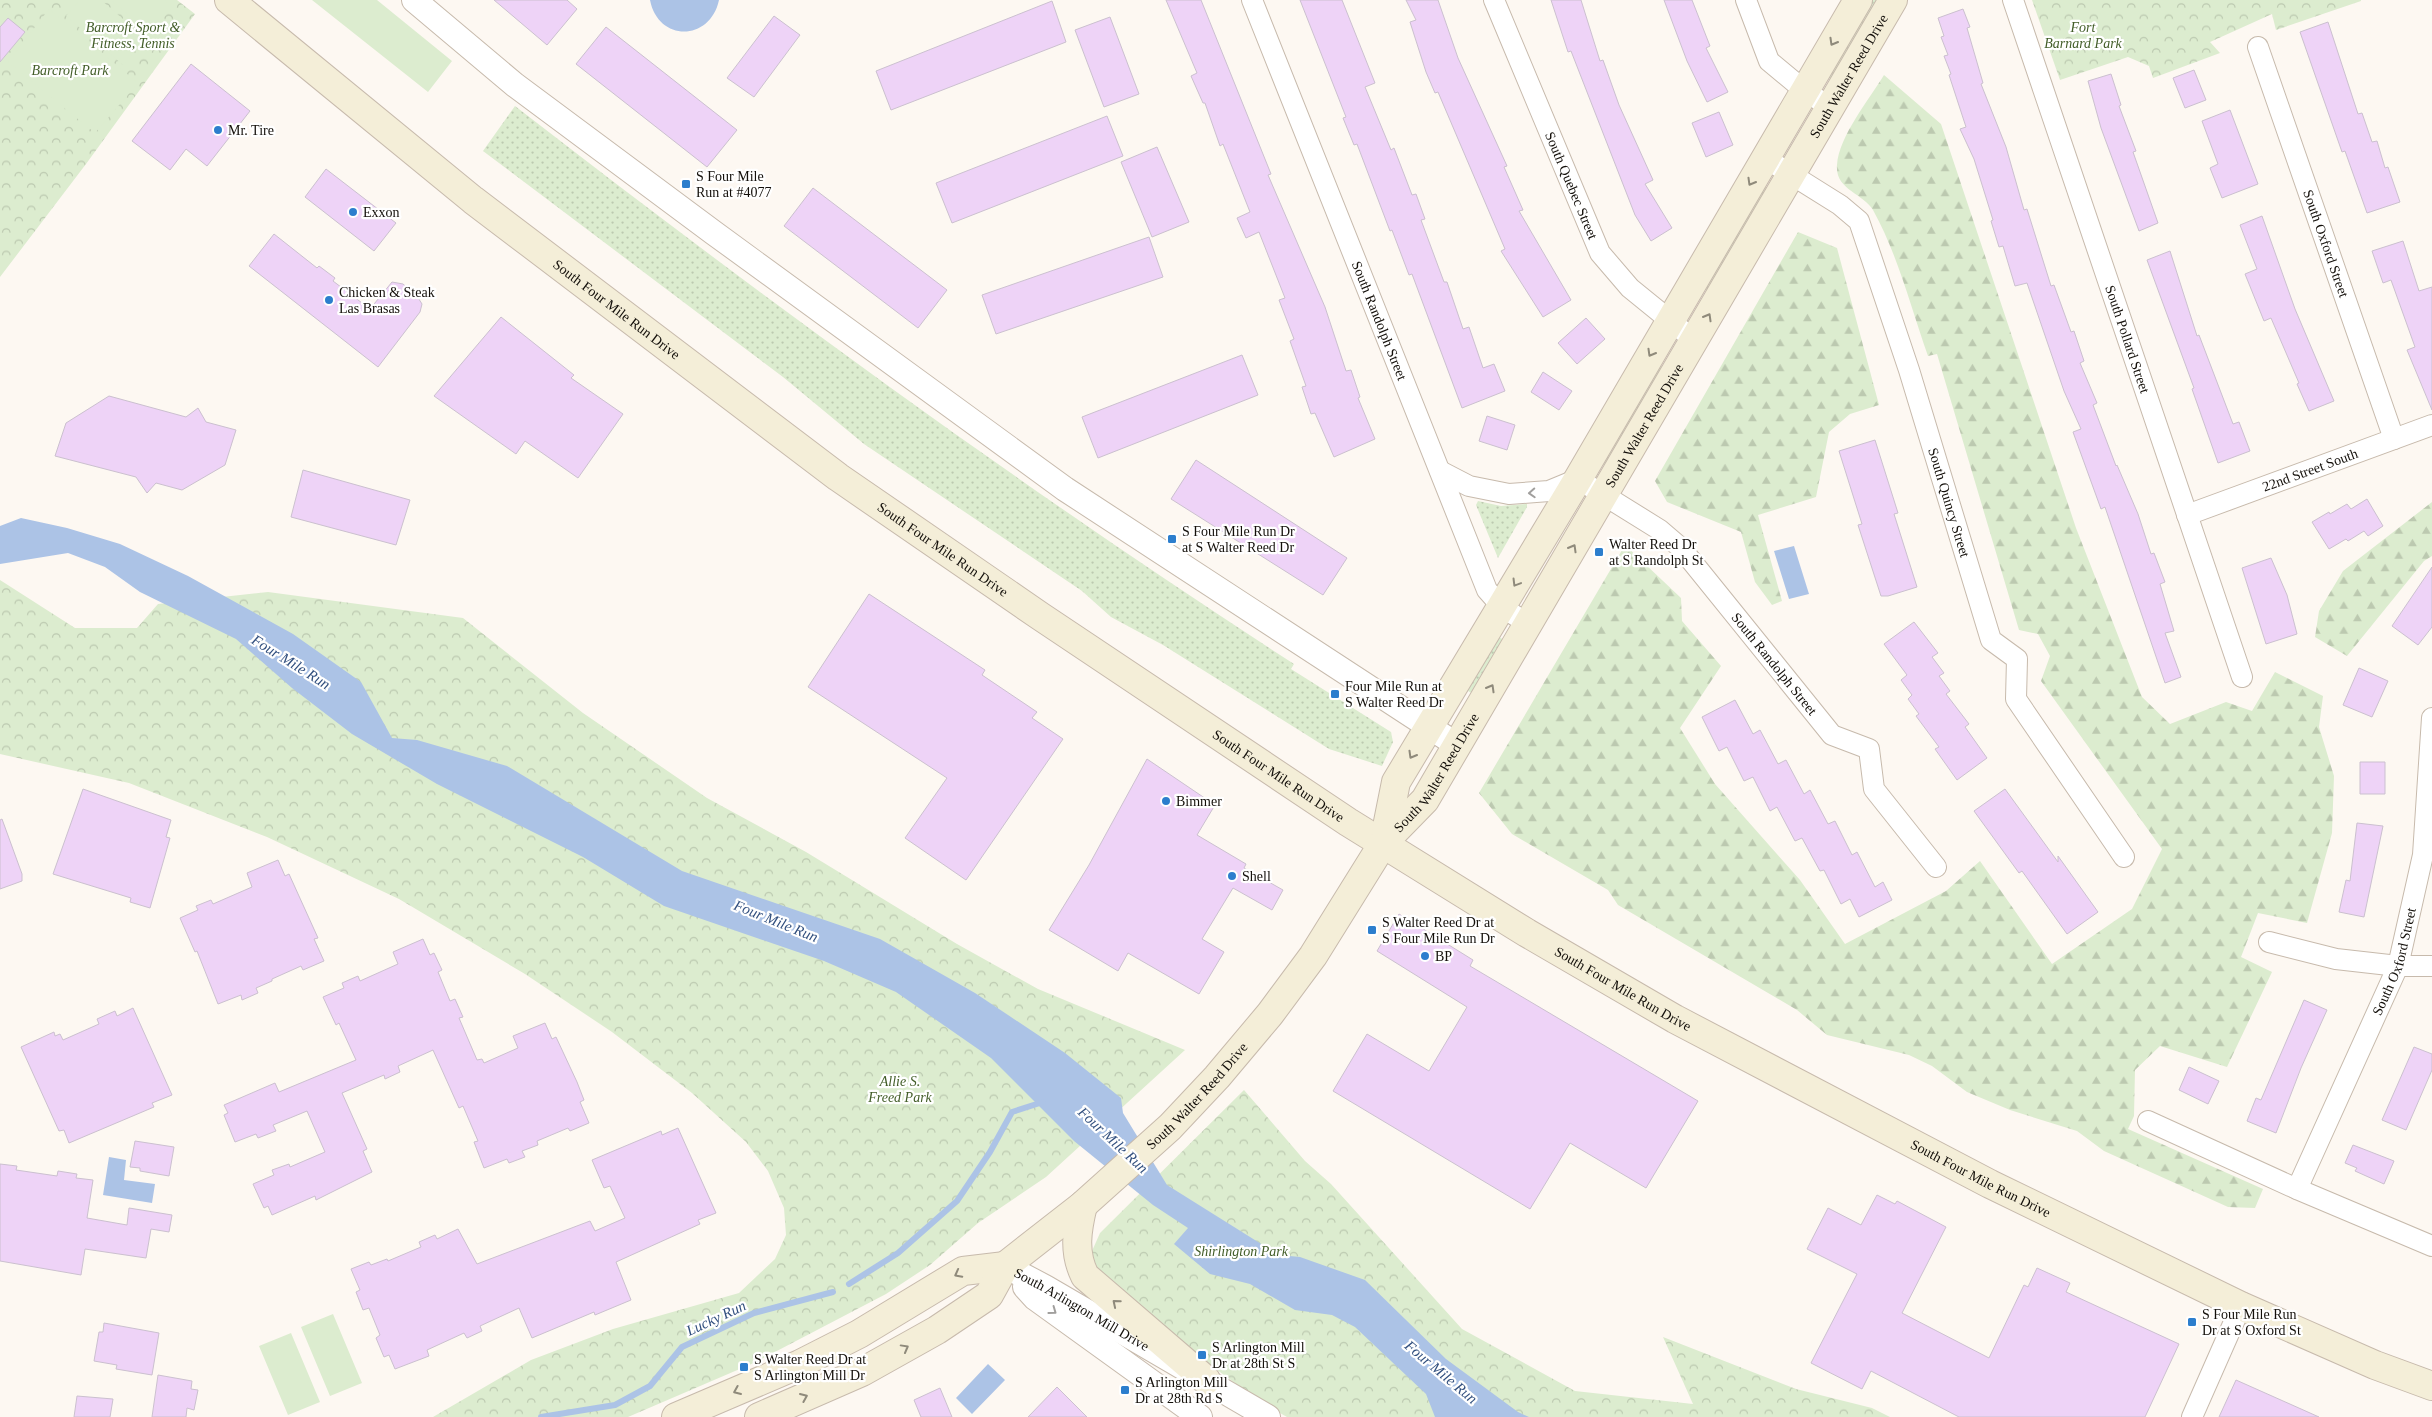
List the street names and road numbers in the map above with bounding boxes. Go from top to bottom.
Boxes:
street label: South Walter Reed Drive [1807,12,1891,141]
street label: South Quebec Street [1542,130,1600,242]
street label: South Oxford Street [2300,188,2351,300]
street label: South Four Mile Run Drive [550,257,683,362]
street label: South Randolph Street [1349,259,1410,382]
street label: South Pollard Street [2102,283,2152,395]
street label: South Walter Reed Drive [1603,361,1686,490]
street label: South Quincy Street [1925,446,1972,559]
street label: 22nd Street South [2260,446,2360,495]
street label: South Four Mile Run Drive [875,500,1011,600]
street label: South Randolph Street [1728,610,1820,718]
street label: South Walter Reed Drive [1391,711,1482,835]
street label: South Four Mile Run Drive [1210,727,1347,825]
street label: South Oxford Street [2370,906,2419,1018]
street label: South Four Mile Run Drive [1552,944,1693,1034]
street label: South Walter Reed Drive [1143,1040,1251,1153]
street label: South Four Mile Run Drive [1908,1137,2053,1220]
street label: South Arlington Mill Drive [1011,1265,1152,1354]

